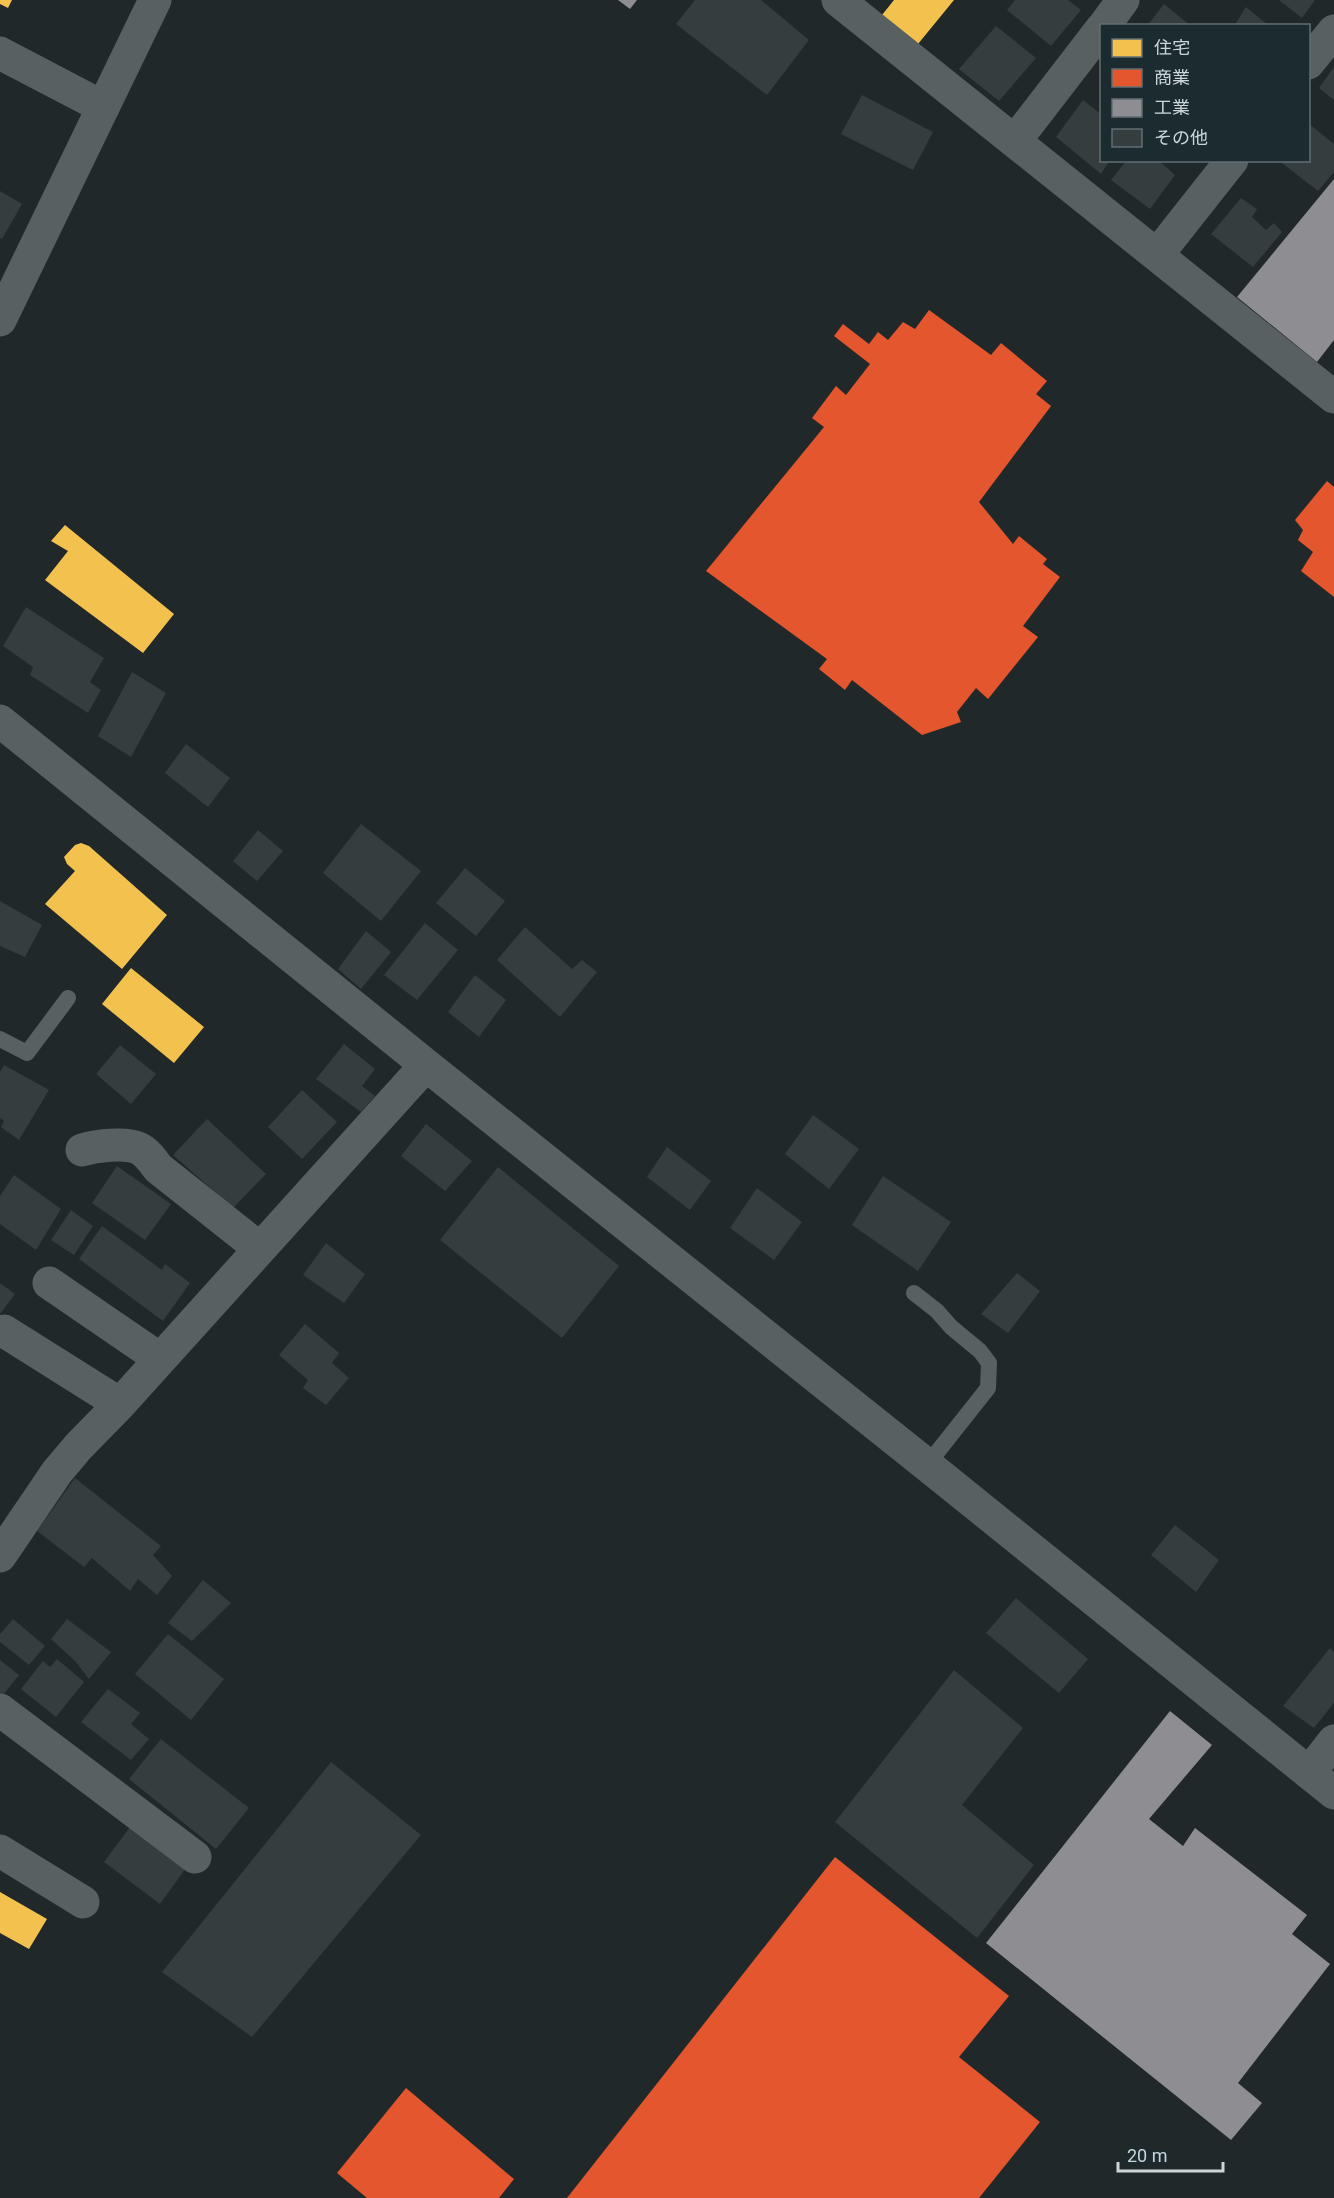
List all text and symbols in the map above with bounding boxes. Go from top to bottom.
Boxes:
legend [1100,24,1310,162]
text: 住宅 [1154,37,1190,58]
text: 商業 [1154,67,1190,88]
text: 工業 [1154,97,1190,118]
text: その他 [1154,127,1208,148]
scale bar [1118,2135,1223,2173]
text: 20 m [1127,2145,1167,2166]

